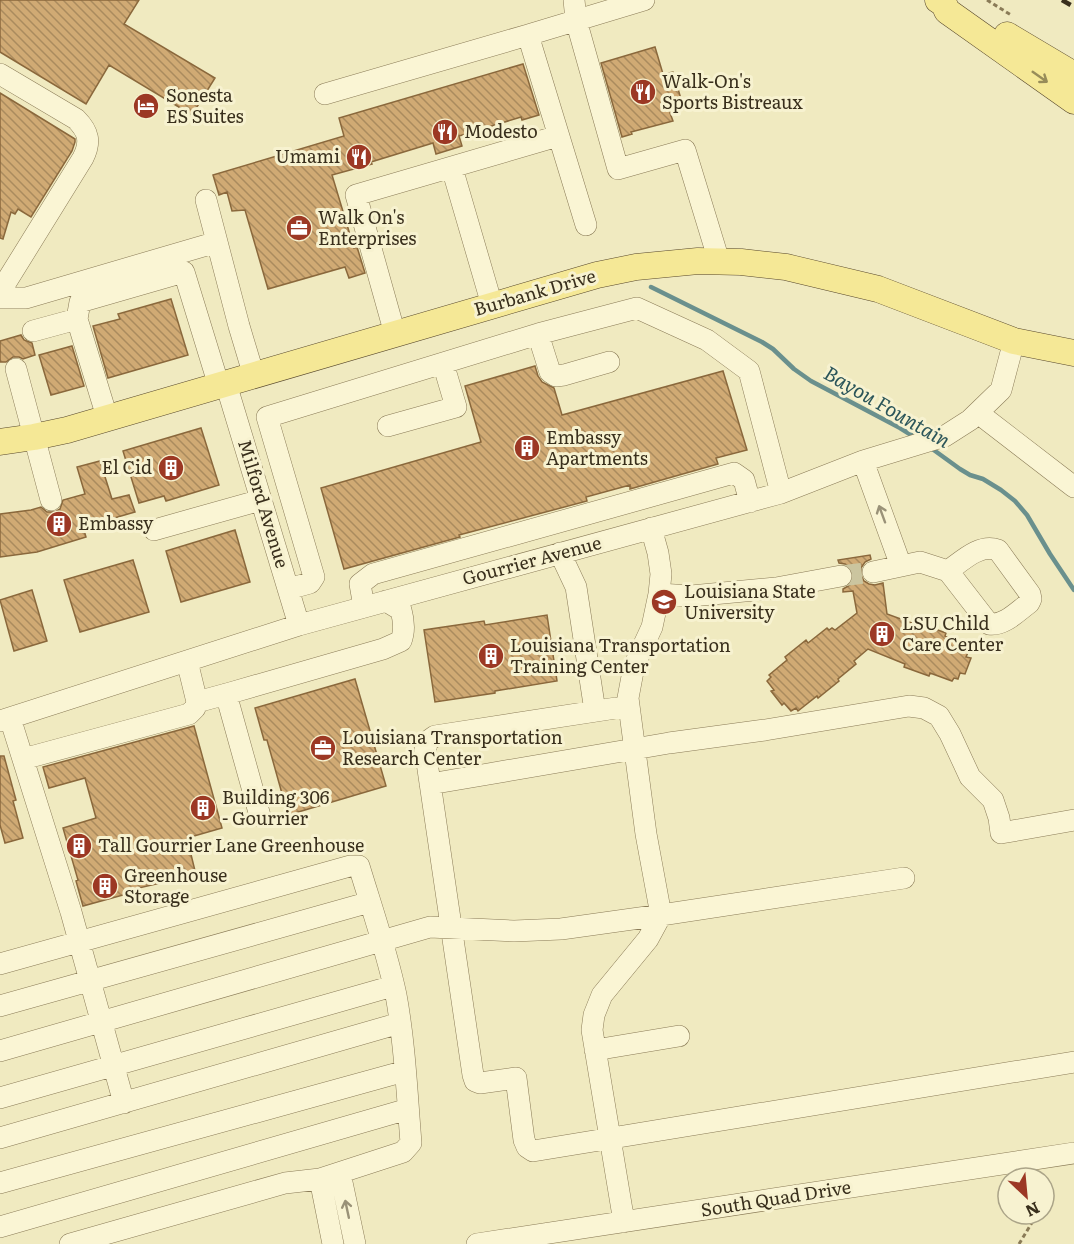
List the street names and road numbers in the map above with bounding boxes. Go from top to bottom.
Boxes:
street label: Burbank Drive [470,261,599,322]
street label: Milford Avenue [232,436,297,571]
street label: Gourrier Avenue [459,528,604,591]
street label: South Quad Drive [699,1172,853,1223]

